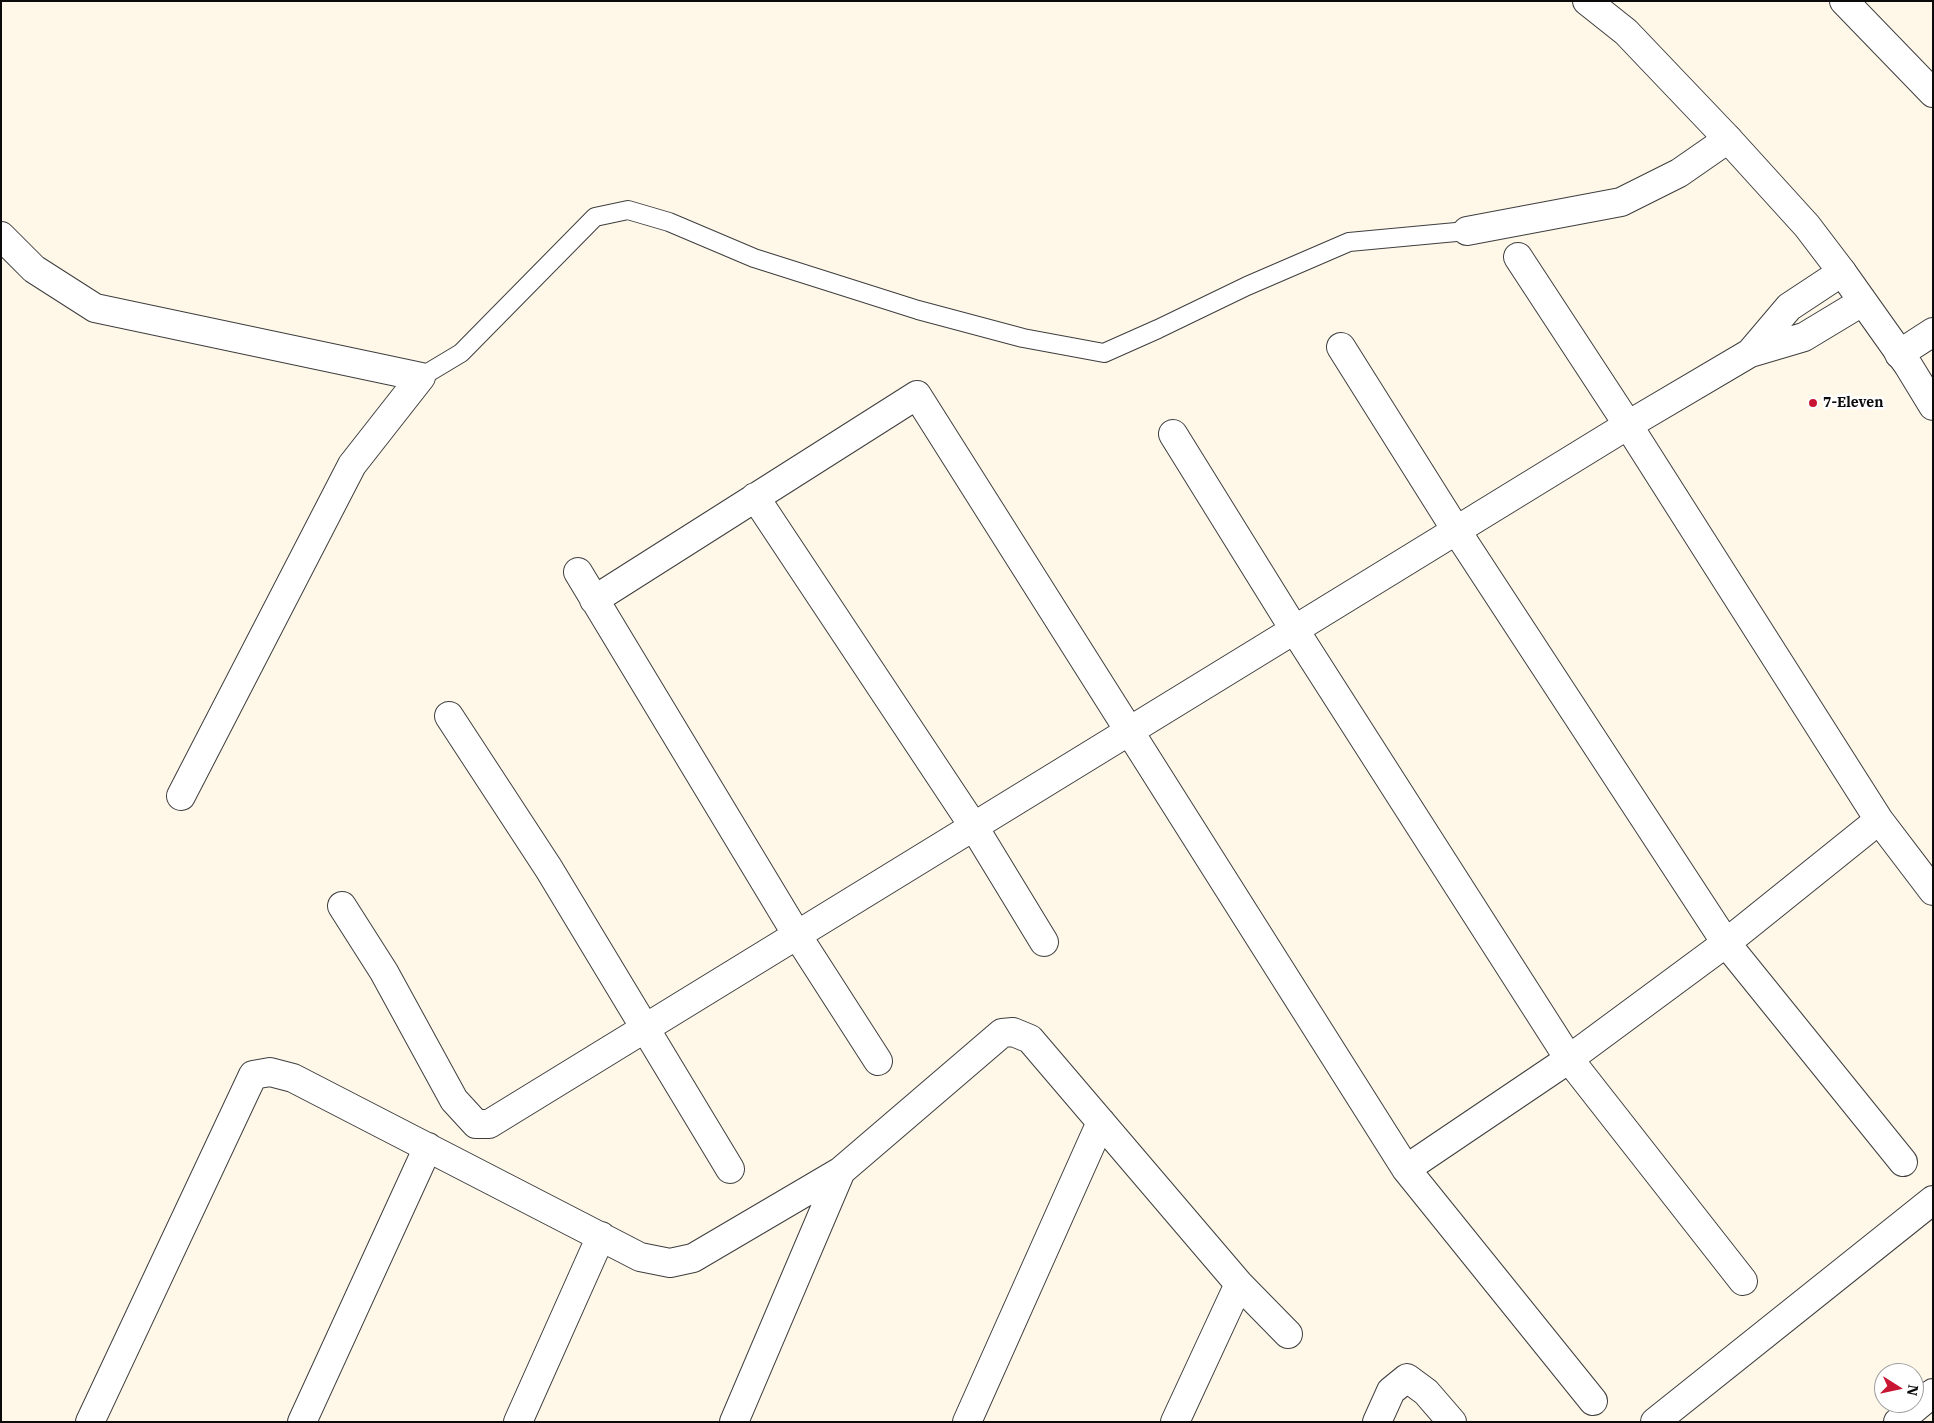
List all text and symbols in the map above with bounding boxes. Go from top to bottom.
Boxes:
place label: 7-Eleven [1823,395,1883,411]
marker: 7-Eleven [1807,397,1819,409]
north arrow [1874,1363,1924,1413]
text: N [1903,1383,1923,1397]

